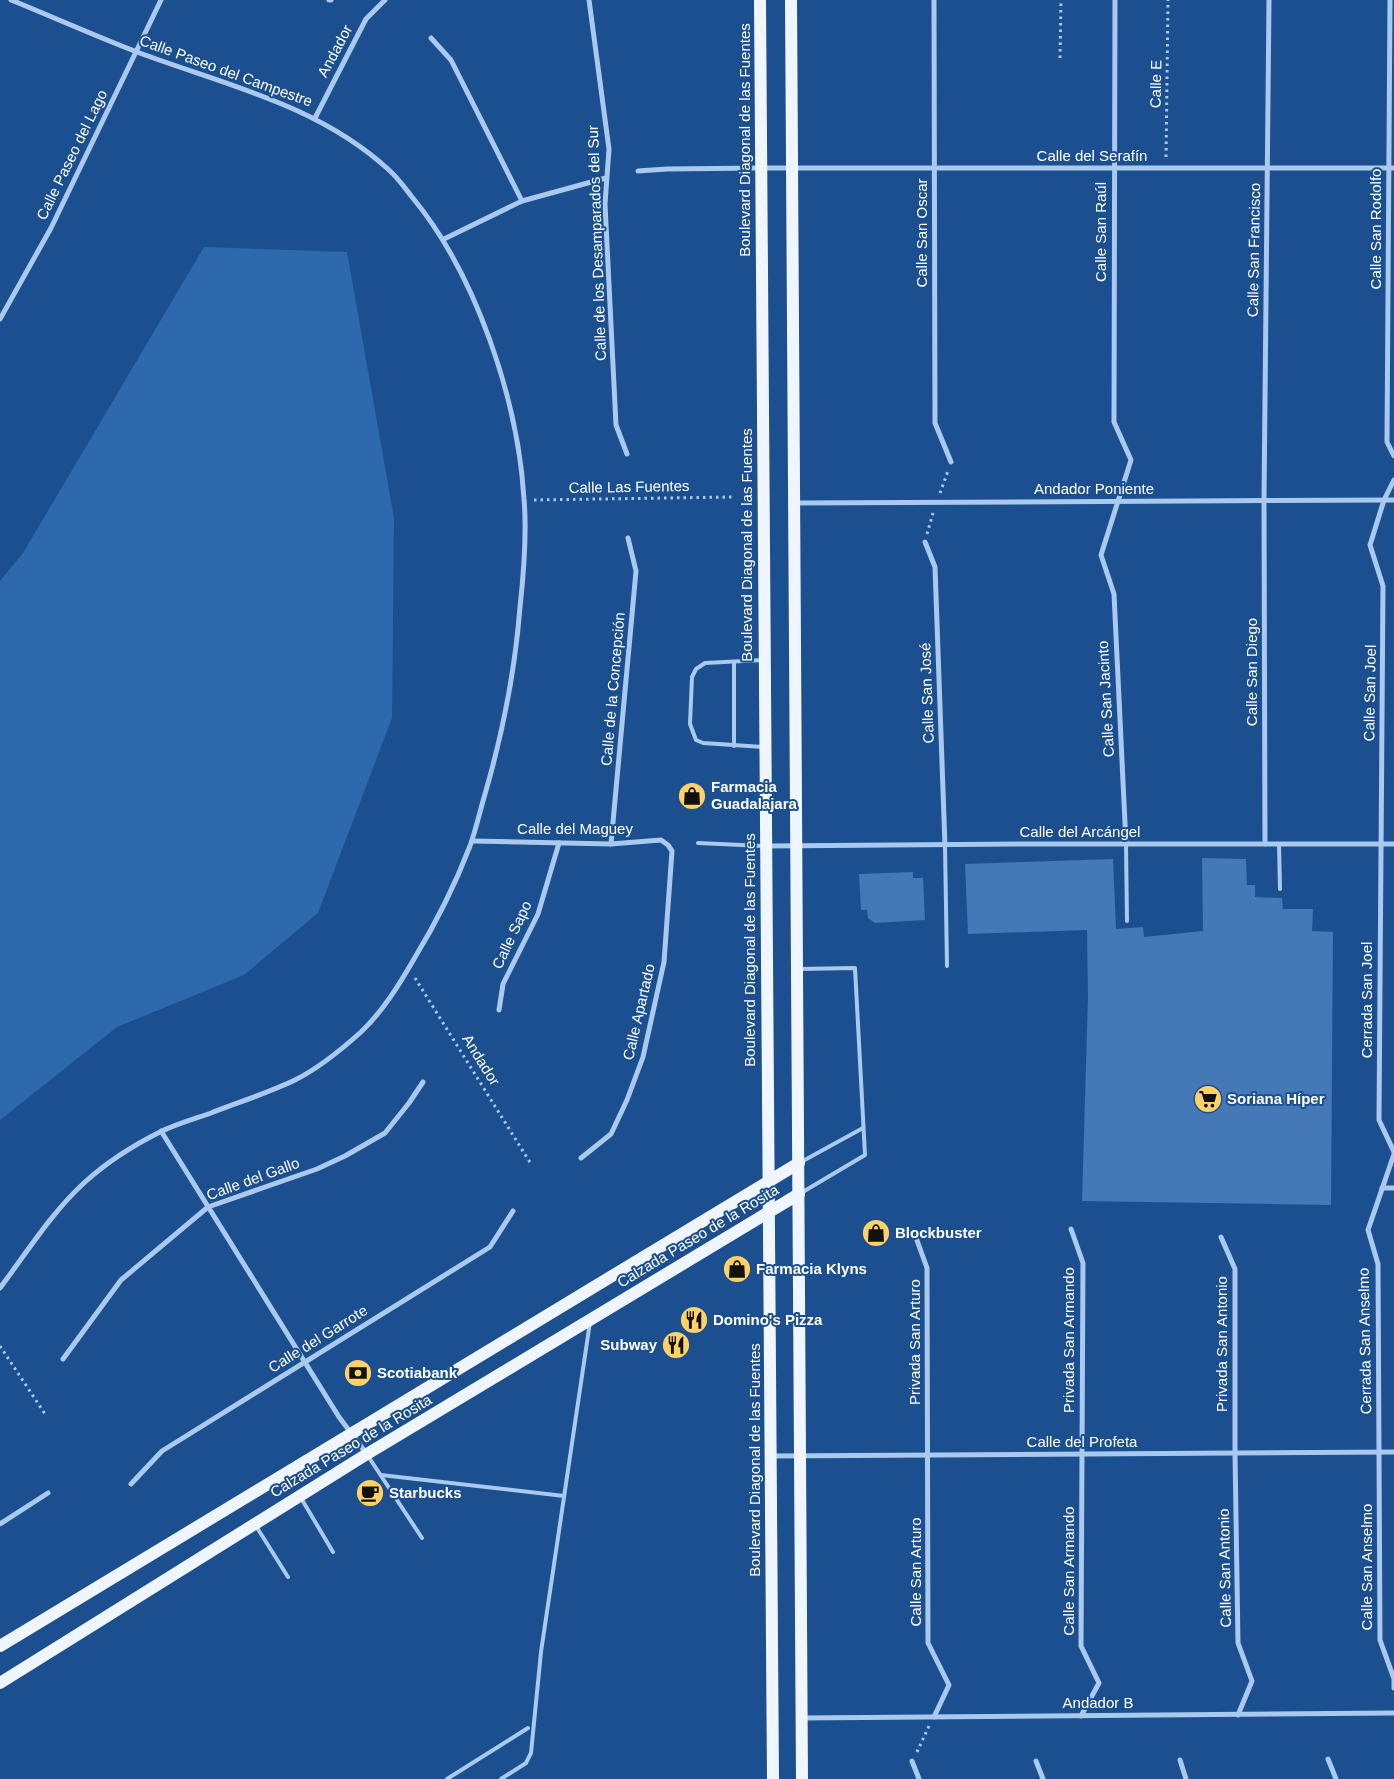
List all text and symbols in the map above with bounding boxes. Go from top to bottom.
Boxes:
street label: Andador [314,22,355,80]
street label: Boulevard Diagonal de las Fuentes [736,23,753,257]
street label: Calle Paseo del Campestre [137,31,315,110]
street label: Calle E [1147,60,1164,108]
street label: Calle Paseo del Lago [33,87,110,223]
street label: Calle de los Desamparados del Sur [584,125,609,361]
street label: Calle del Serafín [1037,147,1147,164]
street label: Calle San Rodolfo [1367,169,1384,289]
street label: Calle San Oscar [913,178,930,288]
street label: Calle San Raúl [1092,182,1109,282]
street label: Calle San Francisco [1244,183,1263,317]
street label: Boulevard Diagonal de las Fuentes [738,428,755,662]
street label: Calle Las Fuentes [568,477,690,496]
street label: Andador Poniente [1034,480,1154,497]
street label: Calle de la Concepción [597,611,628,767]
street label: Calle San Diego [1243,618,1260,726]
street label: Calle San Jacinto [1094,640,1117,758]
street label: Calle San José [916,642,937,744]
street label: Calle San Joel [1360,644,1379,741]
place label: Farmacia Guadalajara [711,778,798,812]
shop icon: Farmacia Guadalajara [677,781,707,811]
street label: Calle del Maguey [517,820,633,837]
street label: Calle del Arcángel [1020,823,1140,840]
street label: Boulevard Diagonal de las Fuentes [741,833,758,1067]
street label: Calle Sapo [488,898,535,972]
street label: Cerrada San Joel [1358,942,1375,1058]
street label: Calle Apartado [619,962,658,1062]
street label: Andador [459,1031,504,1088]
supermarket icon: Soriana Híper [1193,1084,1223,1114]
place label: Soriana Híper [1227,1090,1325,1107]
street label: Calle del Gallo [204,1154,302,1203]
street label: Calzada Paseo de la Rosita [614,1180,782,1291]
shop icon: Blockbuster [861,1218,891,1248]
place label: Blockbuster [895,1224,982,1241]
shop icon: Farmacia Klyns [722,1254,752,1284]
place label: Farmacia Klyns [756,1260,867,1277]
street label: Privada San Armando [1060,1267,1077,1413]
street label: Cerrada San Anselmo [1355,1267,1374,1415]
street label: Privada San Antonio [1213,1276,1230,1412]
street label: Privada San Arturo [906,1279,923,1405]
street label: Calle del Garrote [265,1301,370,1376]
restaurant icon: Domino's Pizza [679,1305,709,1335]
place label: Domino's Pizza [713,1311,823,1328]
restaurant icon: Subway [661,1330,691,1360]
place label: Subway [600,1336,658,1353]
street label: Boulevard Diagonal de las Fuentes [746,1343,763,1577]
bank icon: Scotiabank [343,1358,373,1388]
place label: Scotiabank [377,1364,458,1381]
street label: Calzada Paseo de la Rosita [267,1390,435,1501]
street label: Calle del Profeta [1027,1433,1138,1450]
cafe icon: Starbucks [355,1478,385,1508]
place label: Starbucks [389,1484,462,1501]
street label: Calle San Anselmo [1358,1504,1375,1630]
street label: Calle San Armando [1060,1506,1077,1636]
street label: Calle San Antonio [1215,1508,1234,1628]
street label: Calle San Arturo [907,1517,924,1627]
street label: Andador B [1063,1694,1133,1711]

